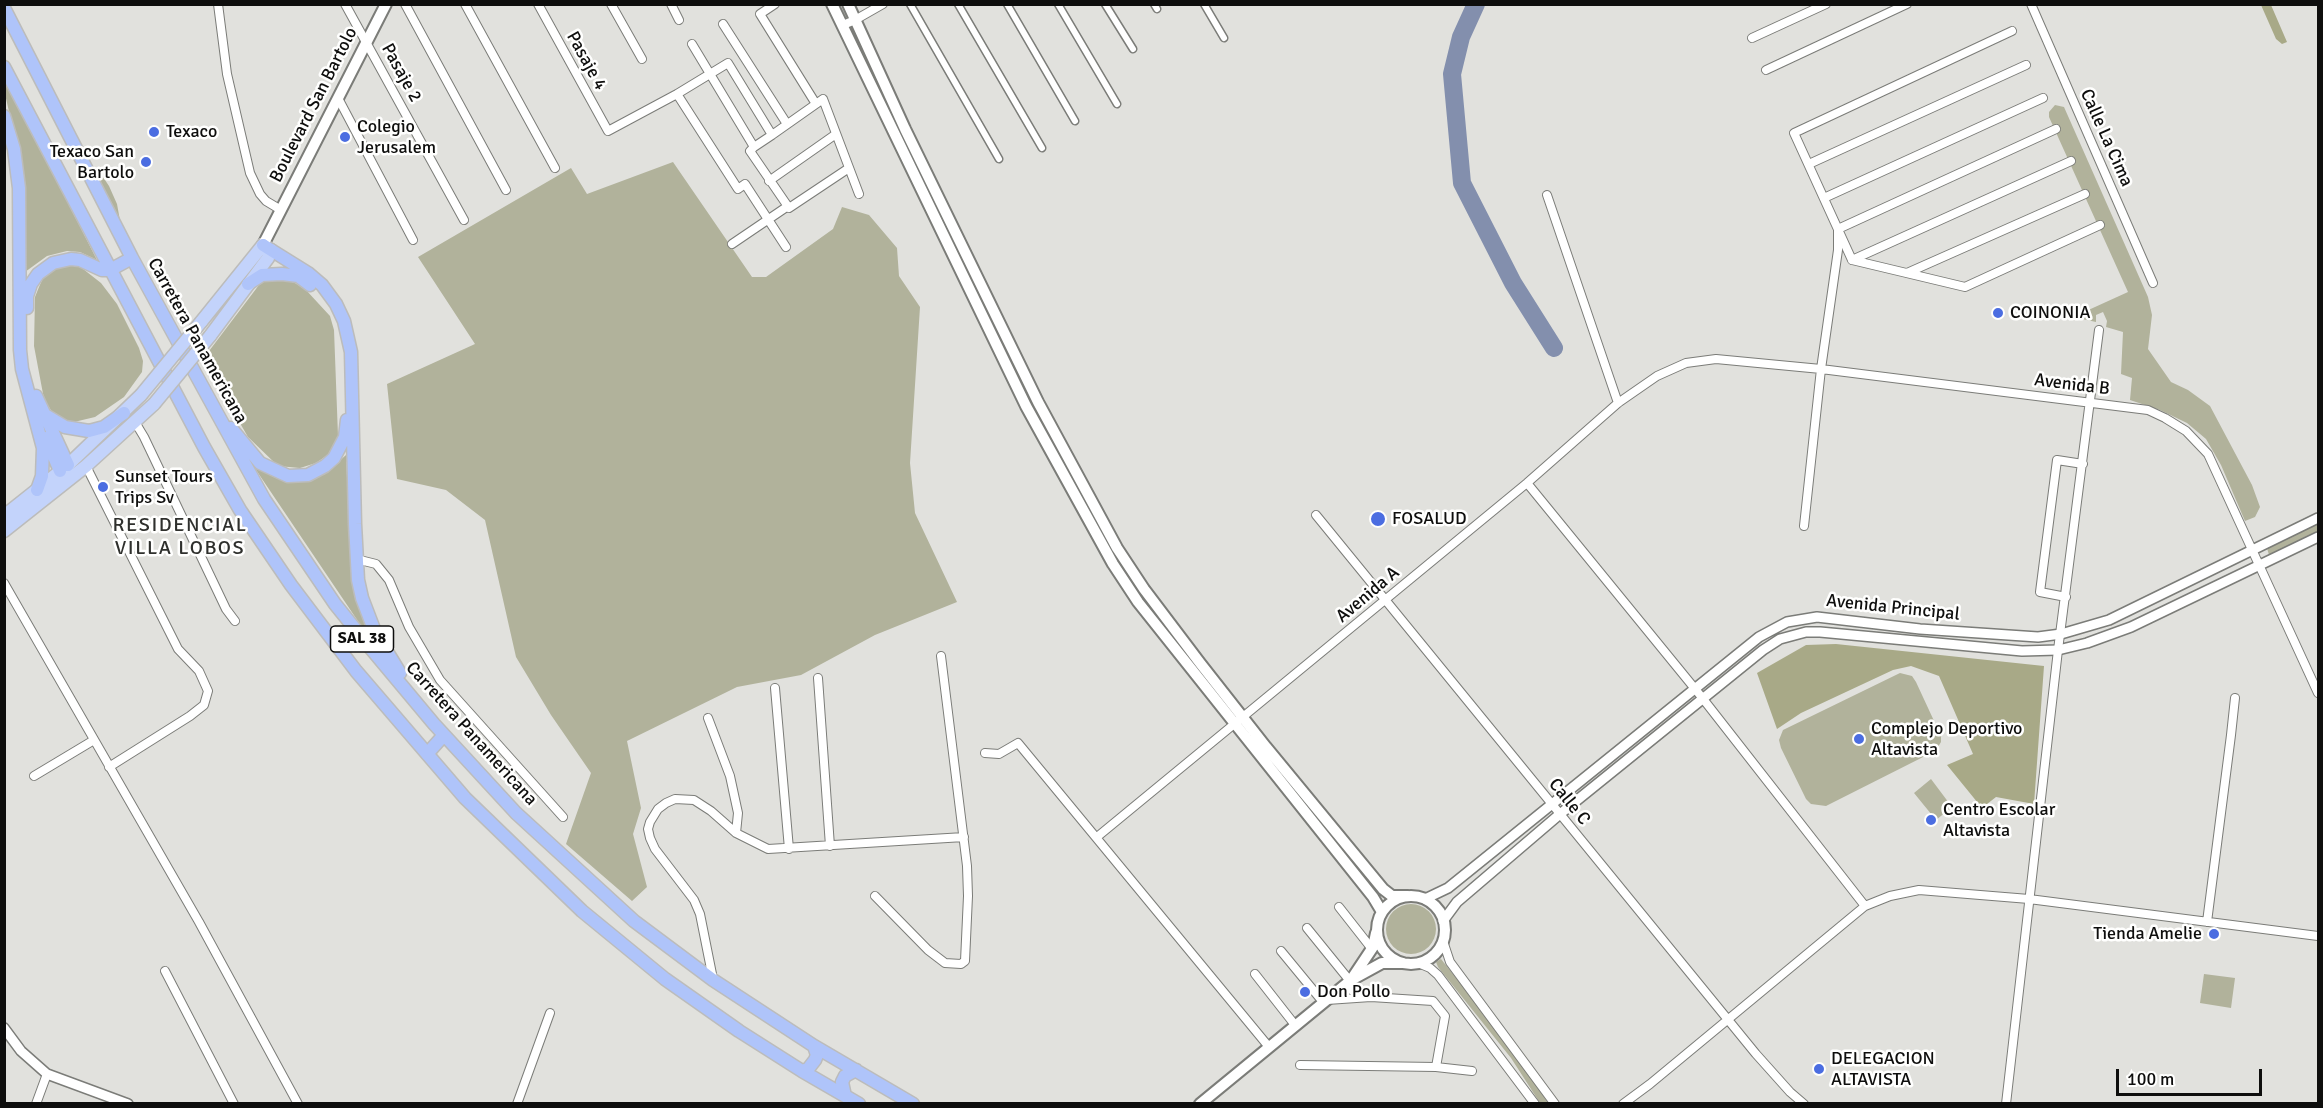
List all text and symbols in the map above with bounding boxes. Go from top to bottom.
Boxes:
street label: Boulevard San Bartolo [266,24,362,186]
street label: Pasaje 4 [561,28,611,94]
street label: Pasaje 2 [376,40,426,106]
street label: Calle La Cima [2075,86,2137,190]
place label: Colegio Jerusalem [357,116,436,158]
place label: Texaco [166,121,217,143]
marker: Texaco [147,125,161,139]
marker: Colegio Jerusalem [338,130,352,144]
place label: Texaco San Bartolo [50,141,134,184]
marker: Texaco San Bartolo [139,155,153,169]
street label: Carretera Panamericana [142,254,252,428]
place label: COINONIA [2010,302,2090,324]
marker: COINONIA [1991,306,2005,320]
street label: Avenida B [2033,370,2111,400]
place label: Sunset Tours Trips Sv [115,466,213,508]
marker: Sunset Tours Trips Sv [96,480,110,494]
place label: FOSALUD [1392,508,1467,530]
marker: FOSALUD [1369,510,1387,528]
district label: RESIDENCIAL VILLA LOBOS [112,514,248,561]
street label: Avenida A [1332,562,1404,628]
street label: Avenida Principal [1825,590,1961,626]
road number: SAL 38 [330,626,394,652]
street label: Carretera Panamericana [401,658,541,810]
place label: Complejo Deportivo Altavista [1871,718,2022,760]
marker: Complejo Deportivo Altavista [1852,732,1866,746]
street label: Calle C [1544,774,1594,830]
place label: Centro Escolar Altavista [1943,799,2055,842]
marker: Centro Escolar Altavista [1924,813,1938,827]
place label: Tienda Amelie [2093,923,2202,945]
marker: Tienda Amelie [2207,927,2221,941]
place label: Don Pollo [1317,981,1390,1003]
marker: Don Pollo [1298,985,1312,999]
place label: DELEGACION ALTAVISTA [1831,1048,1935,1090]
scale bar [2119,1057,2264,1095]
marker: DELEGACION ALTAVISTA [1812,1062,1826,1076]
text: 100 m [2127,1068,2174,1090]

